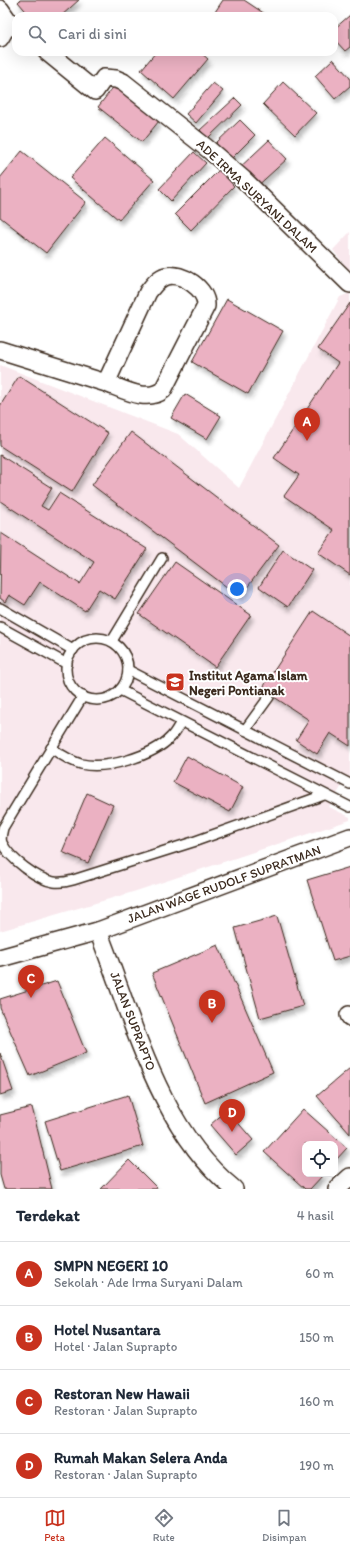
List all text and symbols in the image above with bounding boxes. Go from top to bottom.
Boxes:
search box [12,12,338,56]
icon: search [26,23,48,45]
text: Cari di sini [58,25,127,43]
street label: ADE IRMA SURYANI DALAM [194,136,320,256]
pin: A [294,408,320,441]
your location [227,579,247,599]
place label: Institut Agama Islam Negeri Pontianak [189,668,308,699]
school or university icon: Institut Agama Islam Negeri Pontianak [164,671,186,693]
street label: JALAN WAGE RUDOLF SUPRATMAN [125,842,323,926]
pin: C [18,965,44,998]
street label: JALAN SUPRAPTO [107,969,159,1073]
pin: B [199,990,225,1023]
pin: D [219,1099,245,1132]
map controls [302,1141,338,1177]
button: locate [302,1141,338,1177]
text: Terdekat [16,1205,80,1225]
text: 4 hasil [297,1208,334,1223]
text: SMPN NEGERI 10 [54,1257,168,1275]
text: A [25,1266,33,1281]
text: 60 m [305,1266,334,1281]
text: Sekolah · Ade Irma Suryani Dalam [54,1275,243,1290]
text: Hotel Nusantara [54,1321,161,1339]
text: B [25,1330,33,1345]
text: 150 m [299,1330,334,1345]
text: Hotel · Jalan Suprapto [54,1339,177,1354]
text: Restoran New Hawaii [54,1385,190,1403]
text: C [25,1394,33,1409]
text: 160 m [299,1394,334,1409]
text: Restoran · Jalan Suprapto [54,1403,197,1418]
text: Rumah Makan Selera Anda [54,1449,227,1467]
text: D [25,1458,33,1473]
text: 190 m [299,1458,334,1473]
text: Restoran · Jalan Suprapto [54,1467,197,1482]
tab: Peta [44,1507,66,1544]
tab: Rute [153,1507,175,1544]
tab: Disimpan [262,1507,306,1544]

